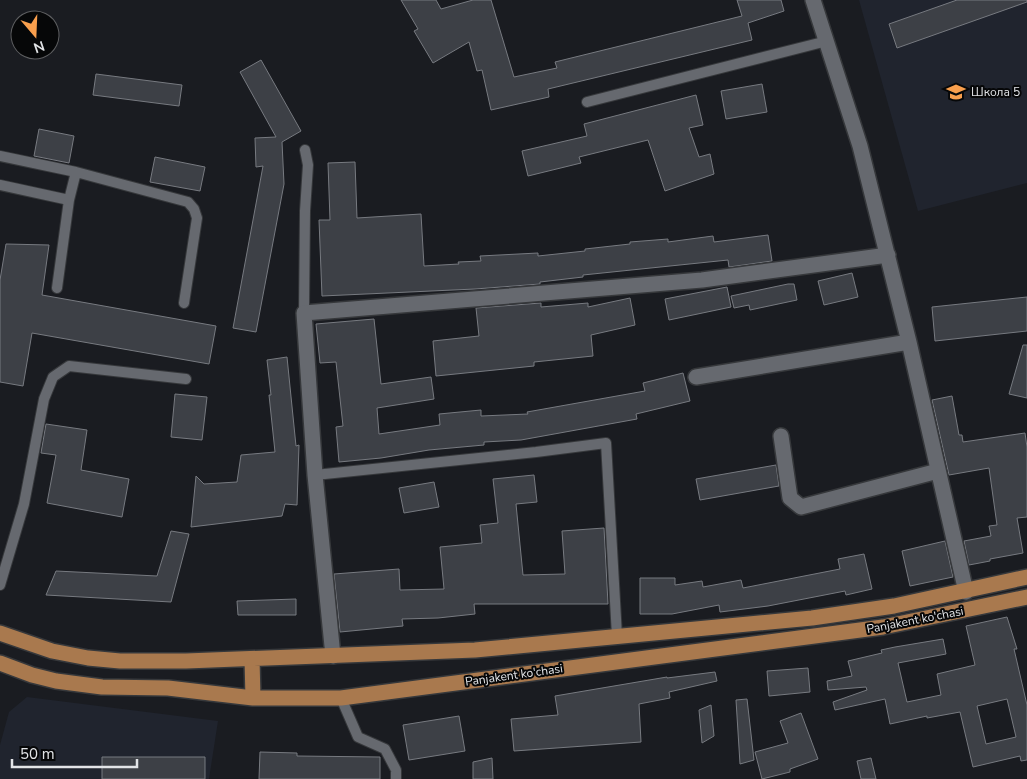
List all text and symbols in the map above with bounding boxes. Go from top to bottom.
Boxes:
north arrow [10,10,60,60]
text: N [31,36,47,58]
school or university icon: Школа 5 [945,81,967,103]
place label: Школа 5 [971,84,1020,100]
street label: Panjakent ko'chasi [865,603,965,637]
street label: Panjakent ko'chasi [464,660,564,690]
scale bar [12,736,138,768]
text: 50 m [20,744,55,764]

